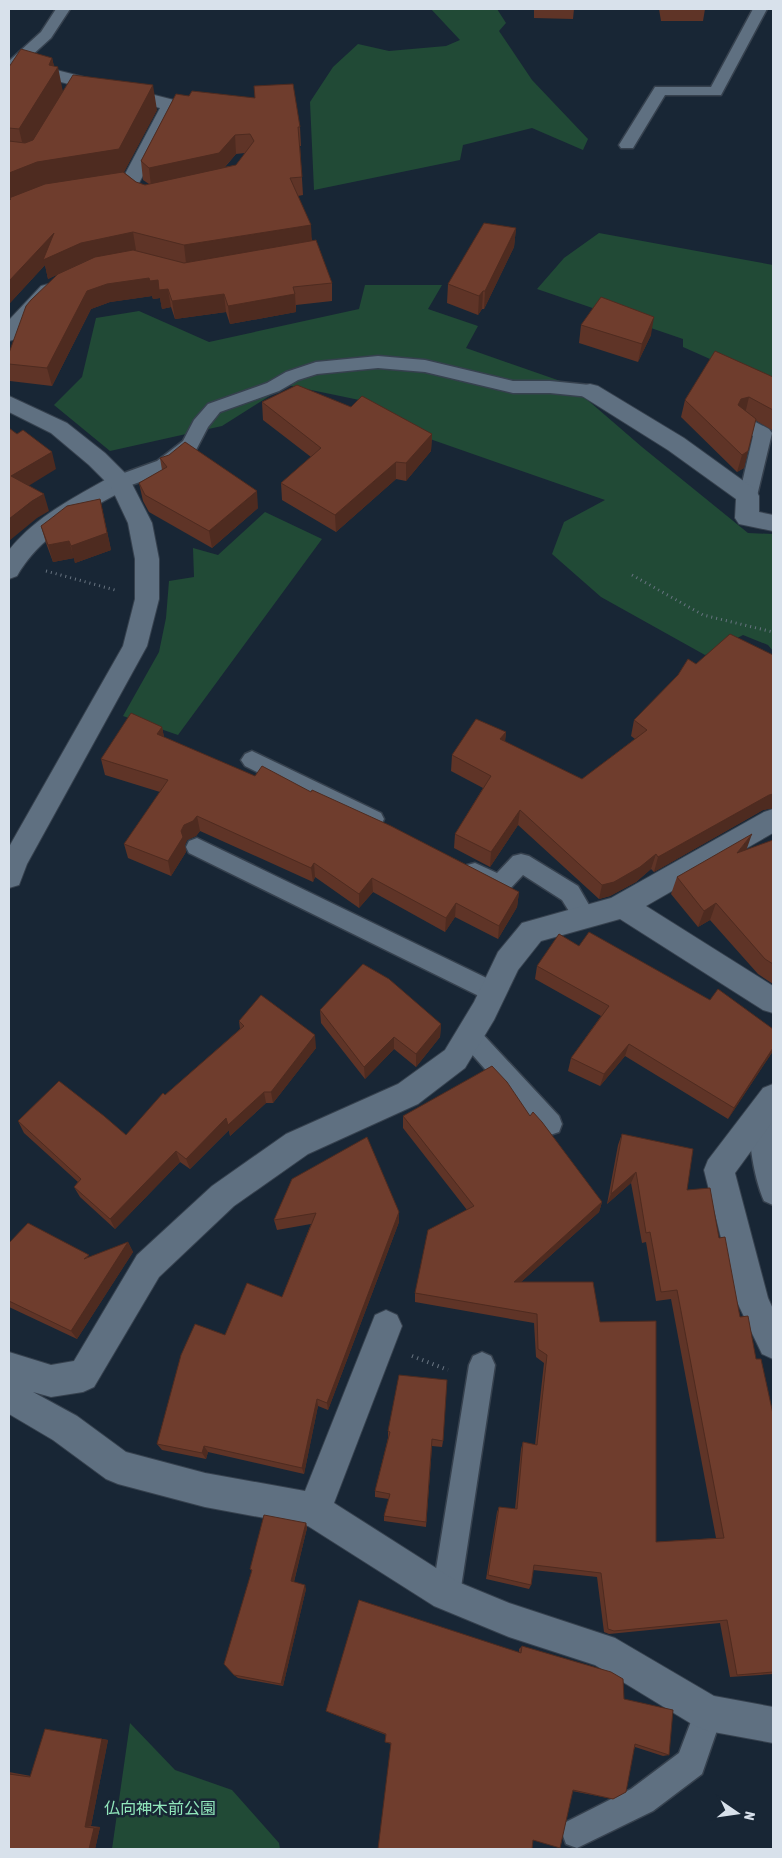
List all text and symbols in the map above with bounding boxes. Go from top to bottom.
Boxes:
north arrow [712,1788,762,1838]
park label: 仏向神木前公園 [104,1799,216,1817]
text: N [741,1810,758,1822]

